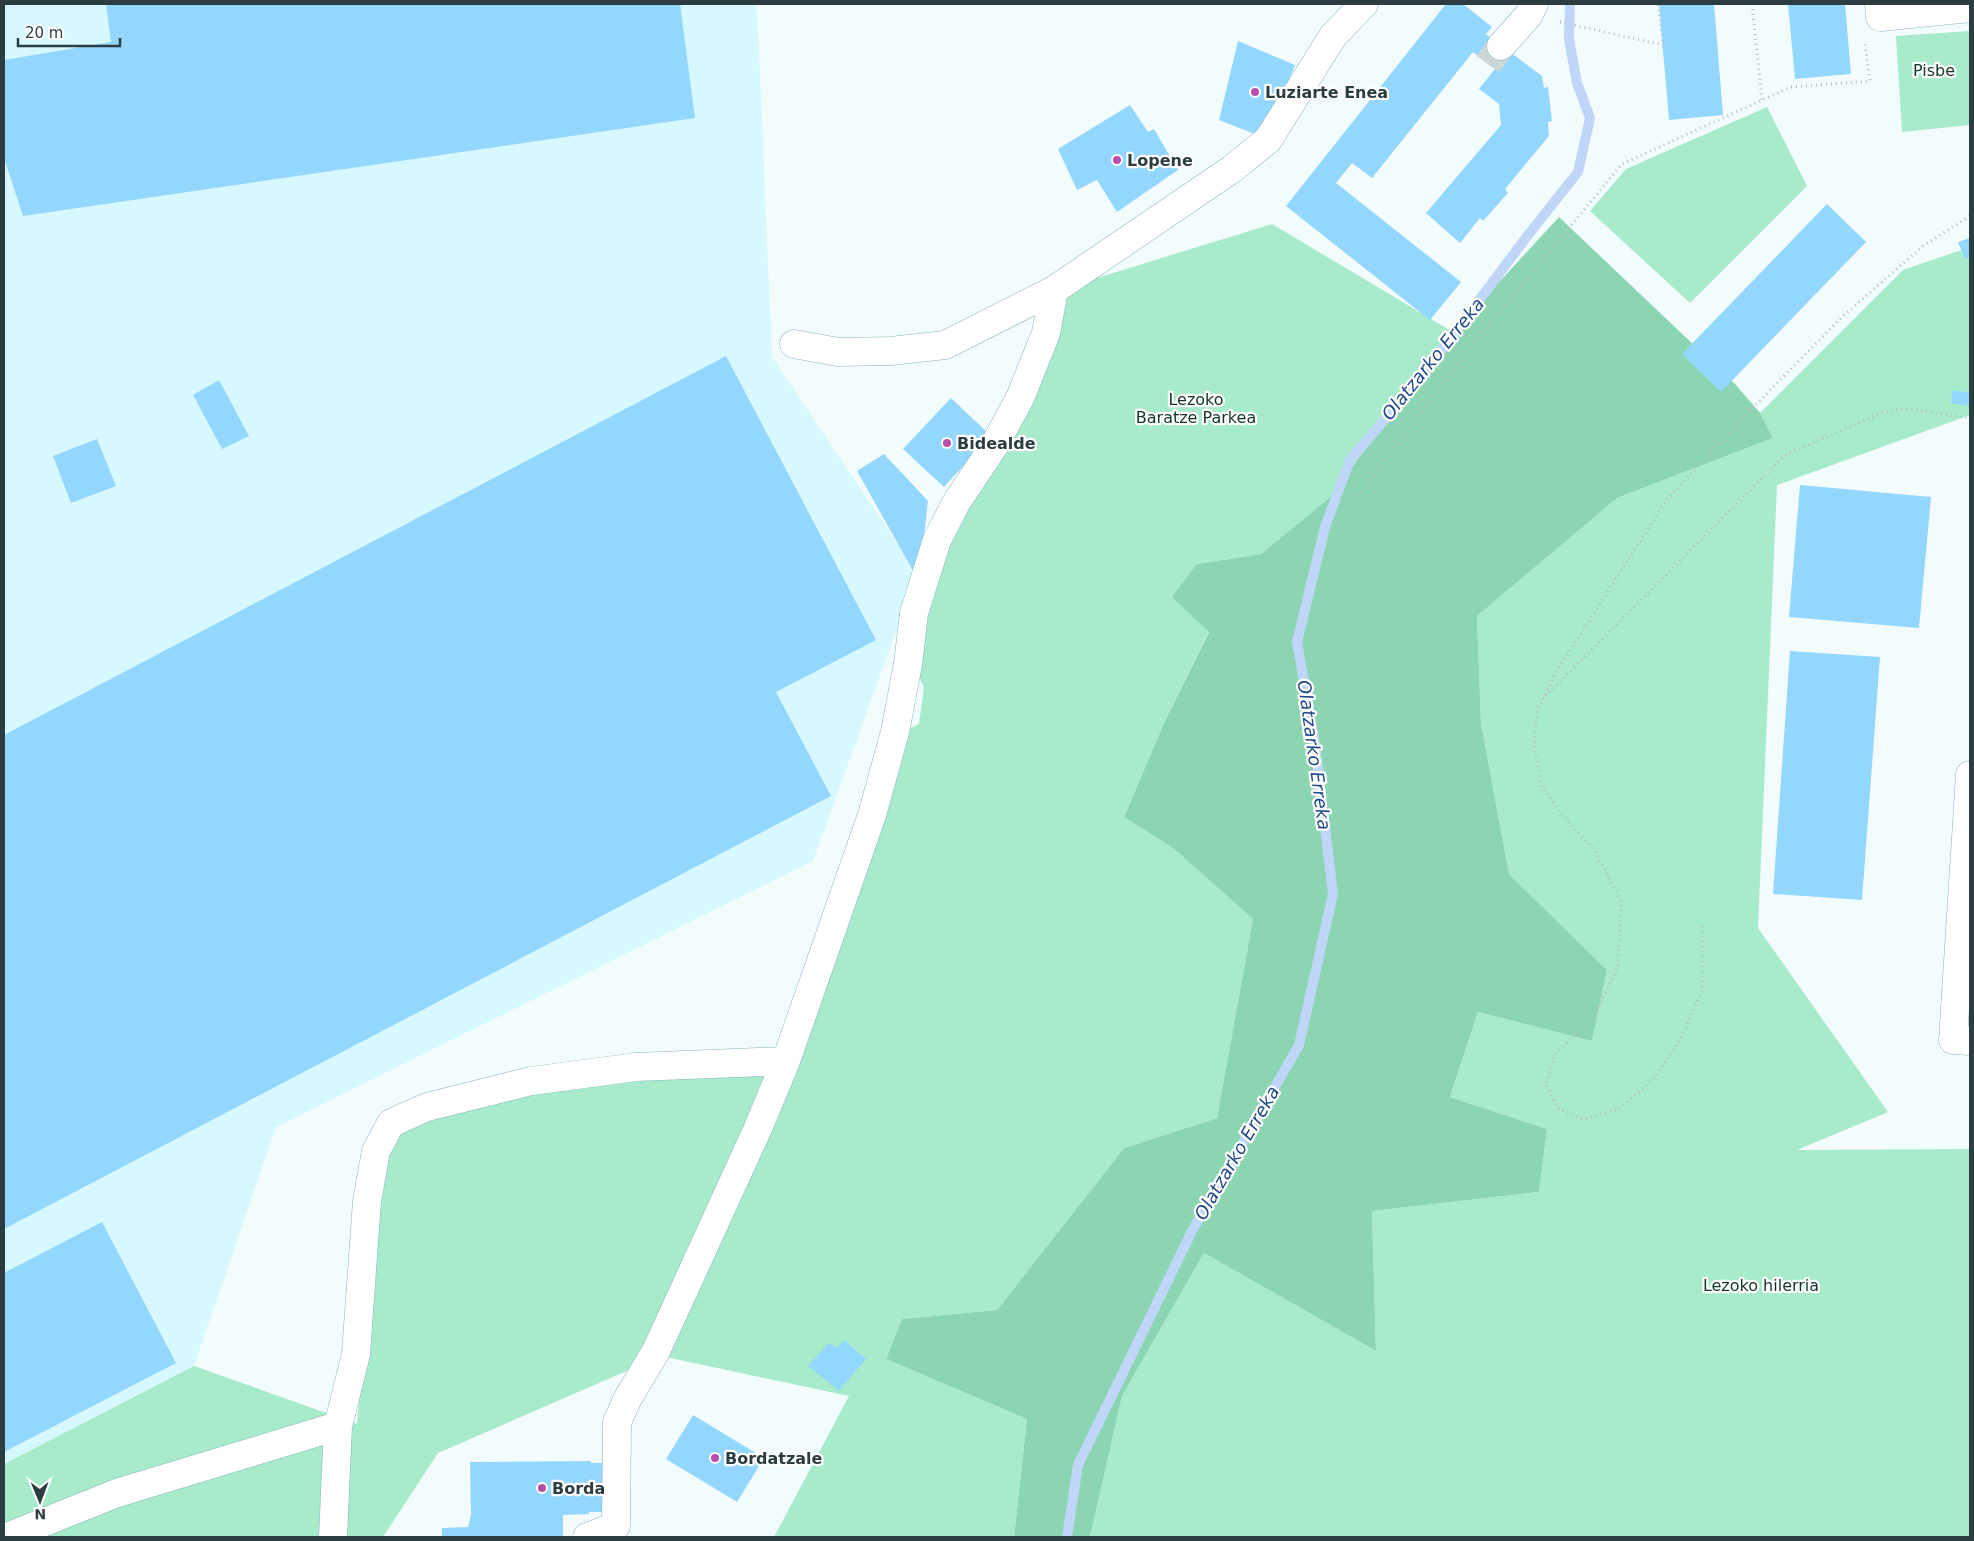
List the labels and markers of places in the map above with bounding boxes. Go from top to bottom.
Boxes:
place label: Luziarte Enea [1265,83,1388,102]
marker: Luziarte Enea [1249,86,1261,98]
place label: Lopene [1127,151,1193,170]
marker: Lopene [1111,154,1123,166]
place label: Bidealde [957,434,1036,453]
marker: Bidealde [941,437,953,449]
place label: Bordatzale [725,1449,823,1468]
marker: Bordatzale [709,1452,721,1464]
place label: Borda [552,1479,605,1498]
marker: Borda [536,1482,548,1494]

